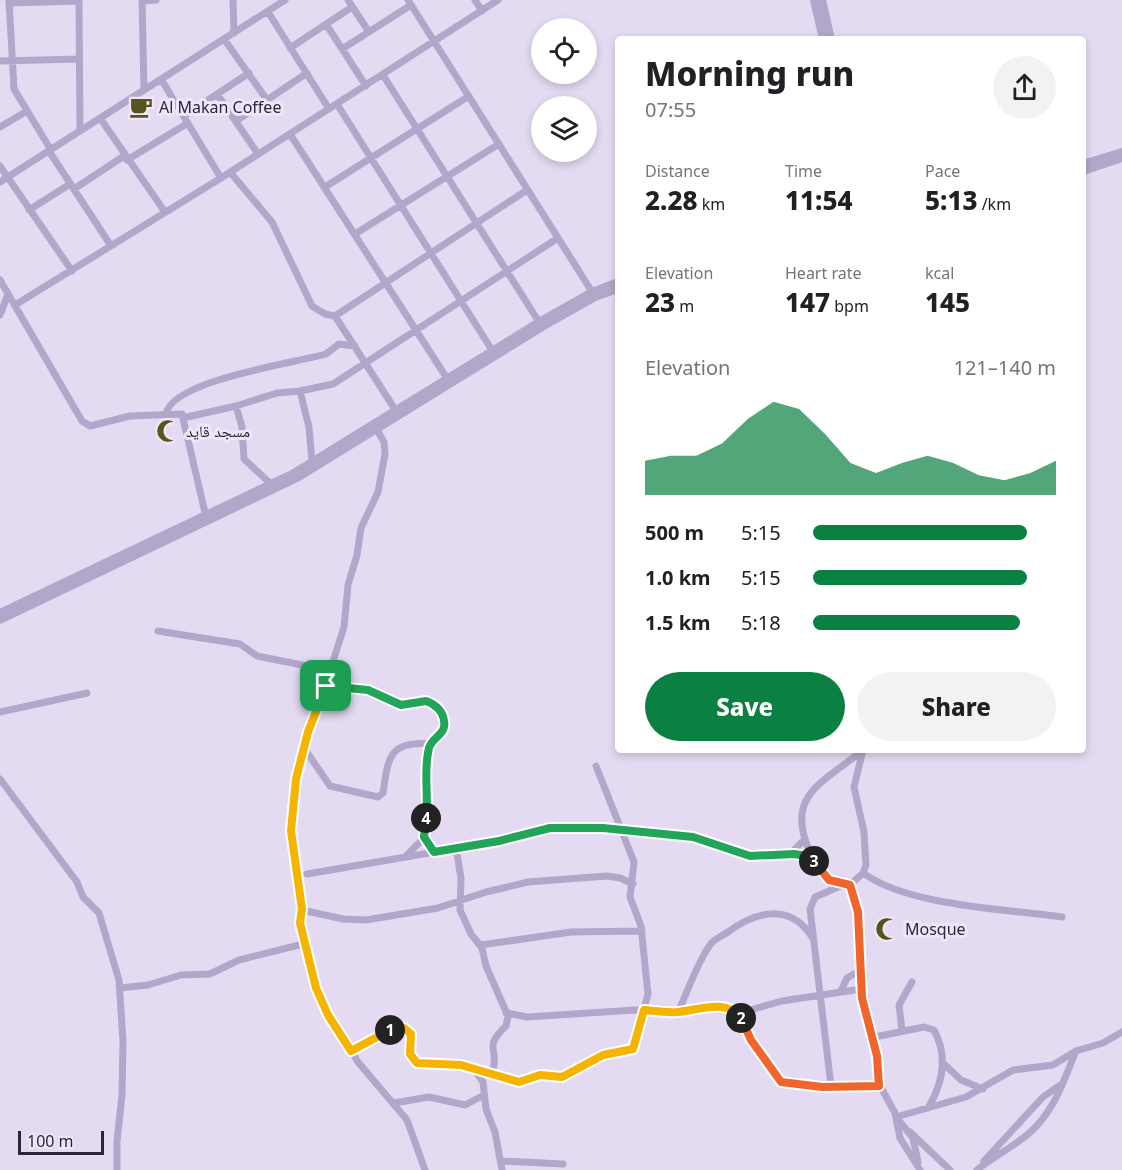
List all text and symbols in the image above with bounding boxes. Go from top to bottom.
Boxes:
map controls [531,18,597,162]
button: locate [531,18,597,84]
text: Morning run [645,51,854,96]
button: share [993,56,1056,119]
cafe icon: Al Makan Coffee [128,94,154,120]
place label: Al Makan Coffee [159,96,281,118]
button: layers [531,96,597,162]
text: 07:55 [645,96,696,123]
text: Distance [645,160,710,182]
text: Time [785,160,822,182]
text: Pace [925,160,960,182]
text: 2.28 [645,182,698,218]
text: 11:54 [785,182,853,218]
text: 5:13 [925,182,978,218]
text: km [698,193,725,215]
text: /km [978,193,1011,215]
text: Elevation [645,262,713,284]
text: Heart rate [785,262,861,284]
text: kcal [925,262,954,284]
text: 23 [645,284,675,320]
text: 147 [785,284,830,320]
text: 145 [925,284,970,320]
text: m [675,295,694,317]
text: bpm [830,295,869,317]
text: Elevation [645,354,730,381]
text: 121–140 m [953,354,1056,381]
mosque icon: مسجد قايد [155,418,181,444]
place label: مسجد قايد [186,420,250,442]
text: 500 m [645,519,704,546]
text: 5:15 [741,519,781,546]
text: 1.0 km [645,564,711,591]
text: 5:15 [741,564,781,591]
text: 1.5 km [645,609,711,636]
text: 5:18 [741,609,781,636]
pin [300,660,351,711]
icon: arrive [309,669,342,702]
button: Save [645,672,845,741]
button: Share [857,672,1056,741]
pin: 4 [411,803,441,833]
text: 4 [421,807,431,829]
pin: 3 [799,846,829,876]
text: 3 [809,850,819,872]
mosque icon: Mosque [874,916,900,942]
place label: Mosque [905,918,966,940]
pin: 2 [726,1003,756,1033]
text: 2 [736,1007,746,1029]
pin: 1 [375,1015,405,1045]
text: 1 [385,1019,395,1041]
scale bar [18,1128,104,1156]
text: 100 m [27,1130,74,1152]

